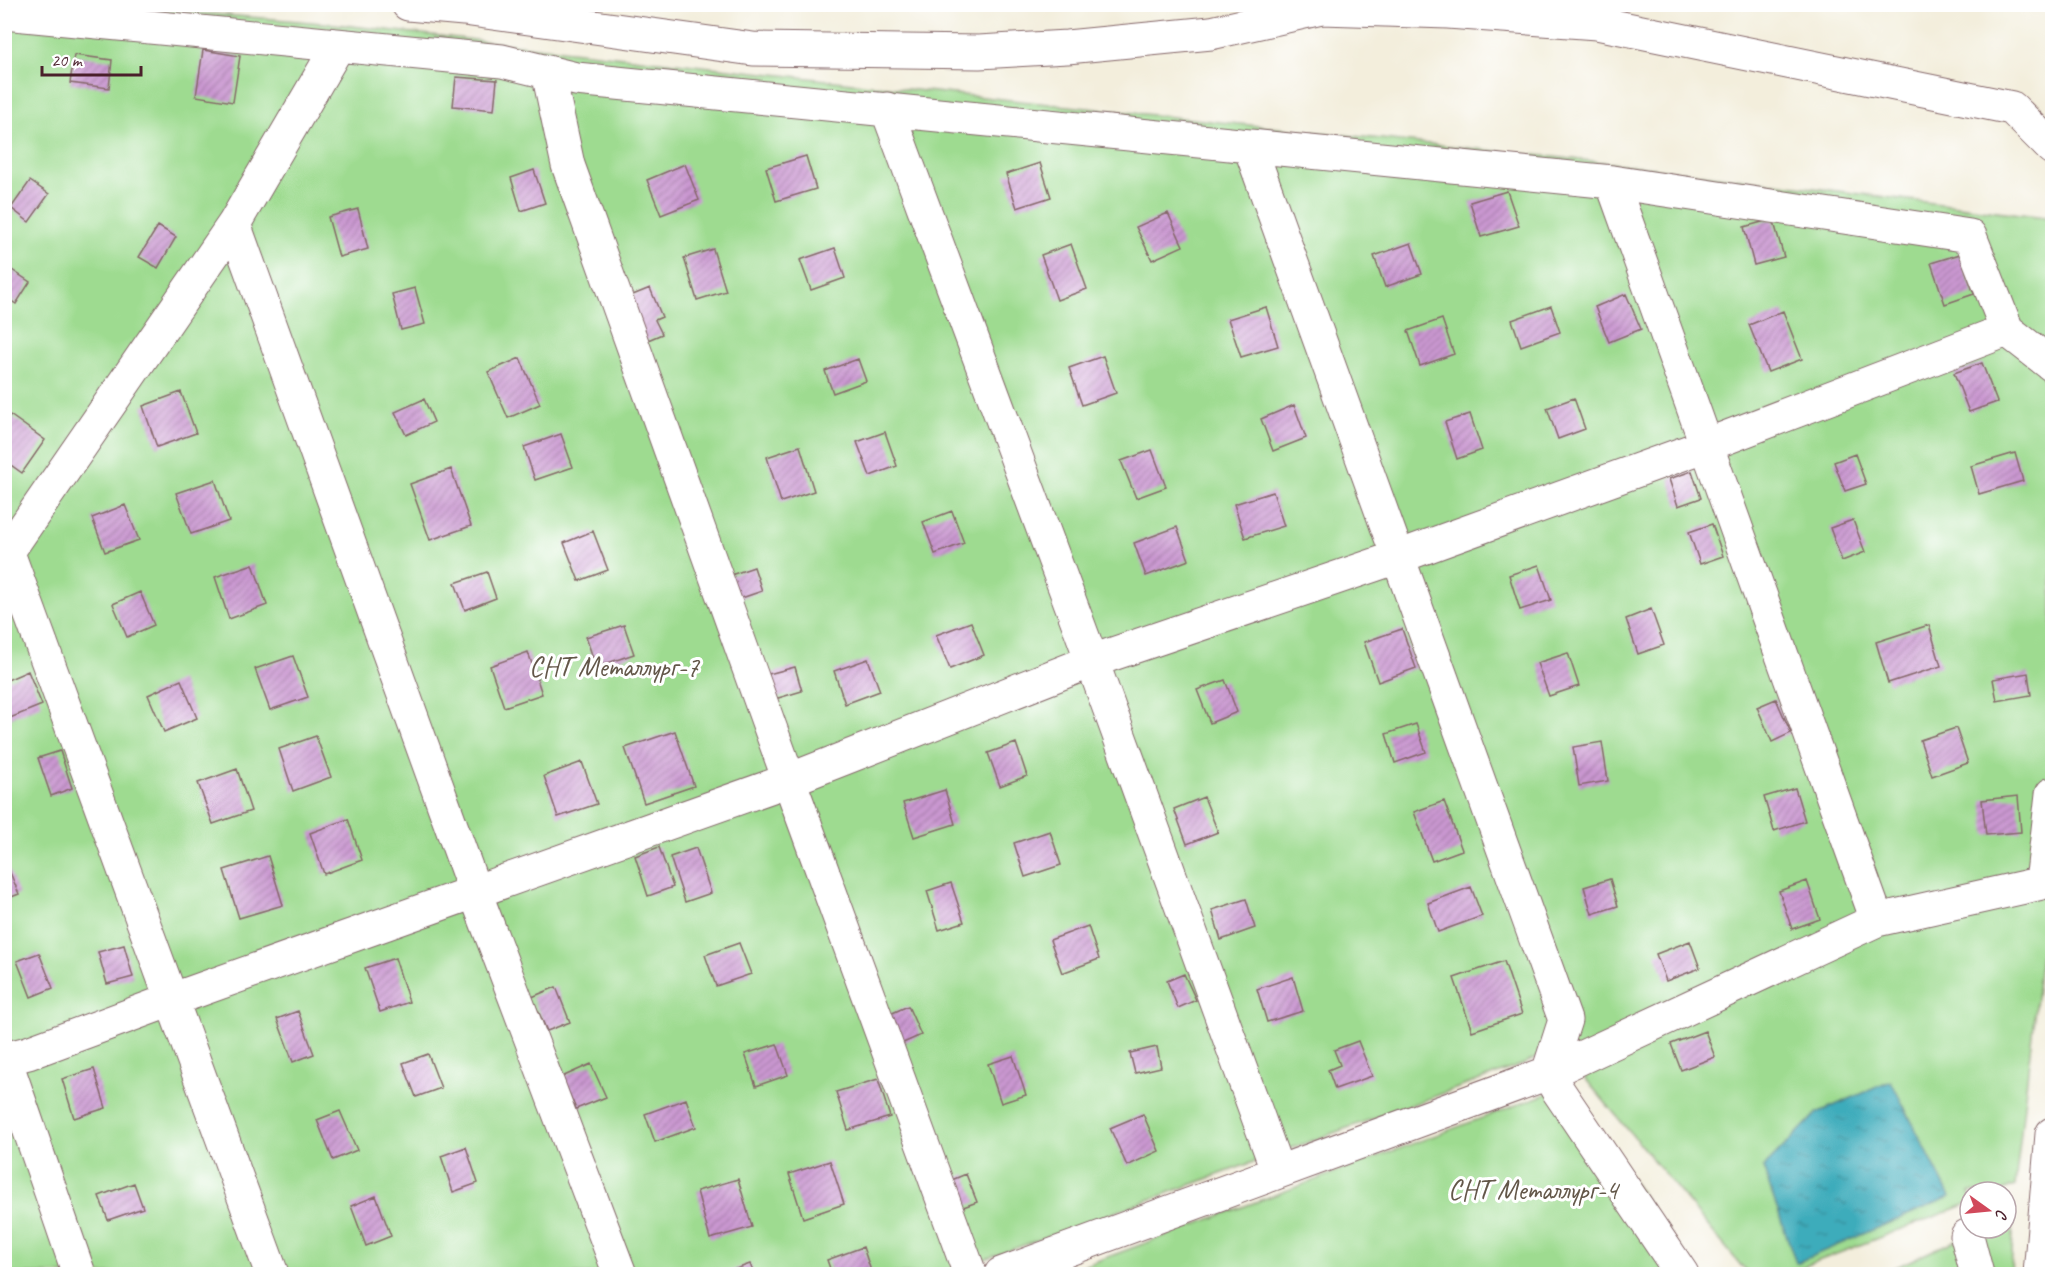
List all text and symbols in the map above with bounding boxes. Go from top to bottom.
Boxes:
scale bar [42,39,141,77]
text: 20 m [51,49,84,71]
park label: СНТ Металлург-7 [529,649,700,684]
park label: СНТ Металлург-4 [1448,1172,1620,1207]
north arrow [1958,1180,2018,1240]
text: С [1990,1207,2012,1222]

